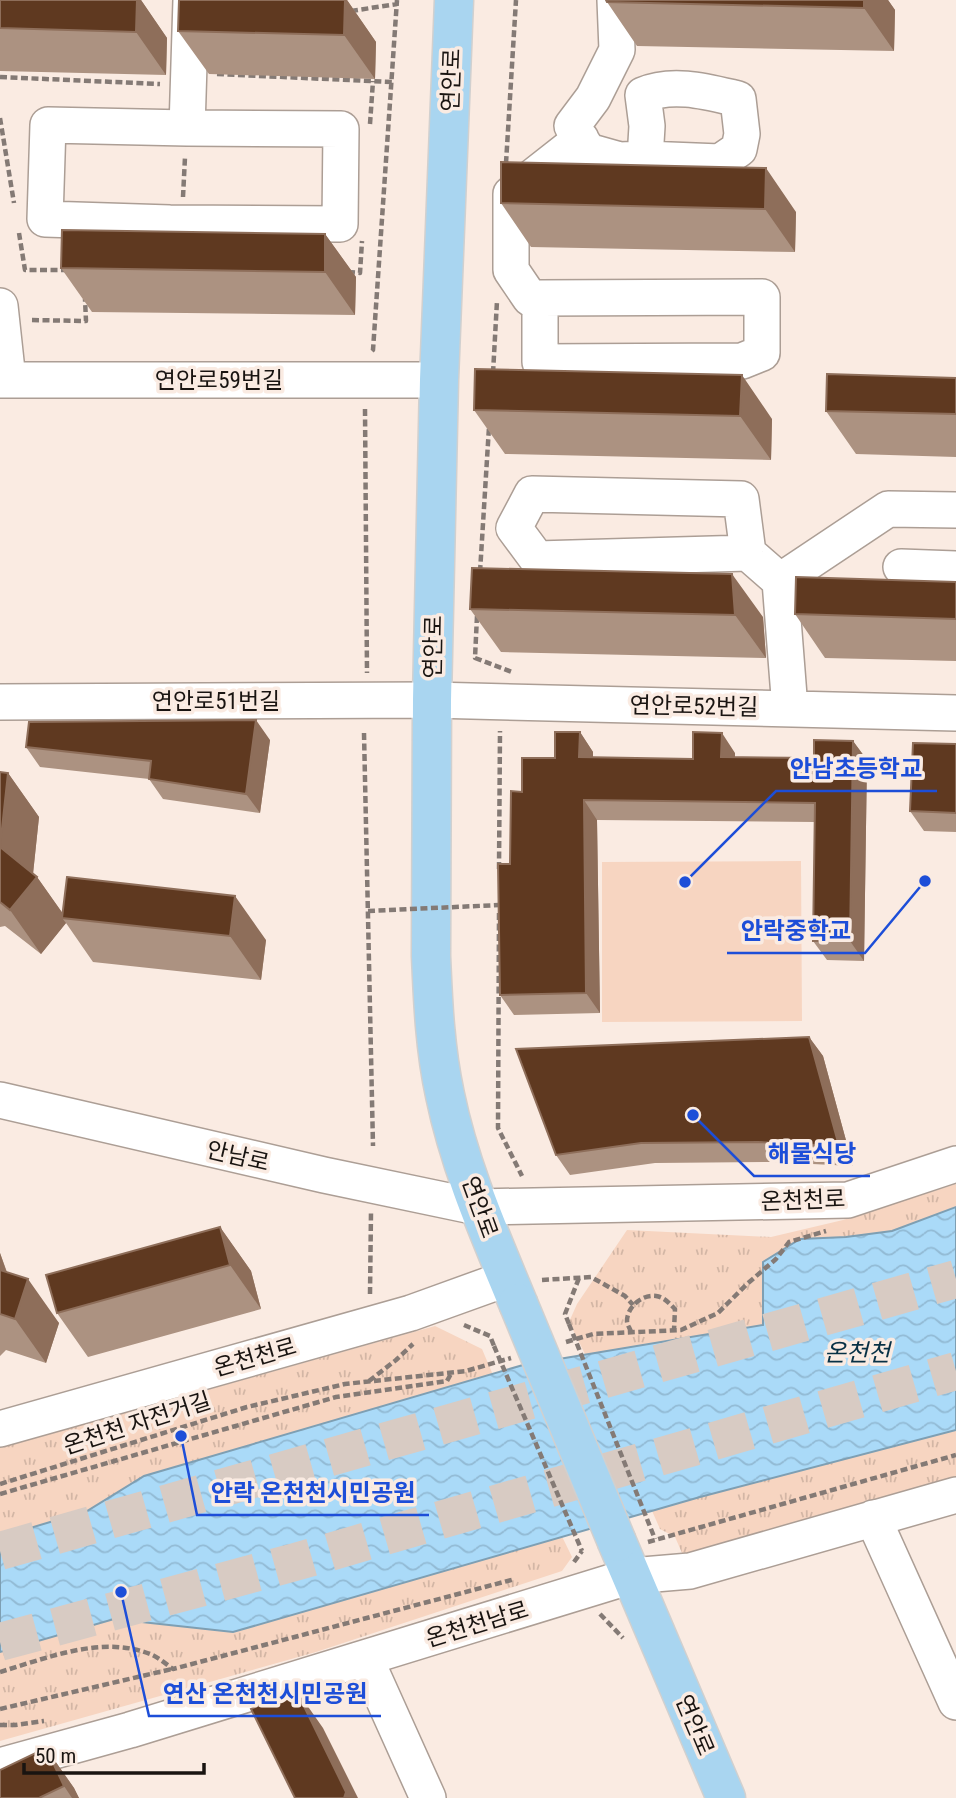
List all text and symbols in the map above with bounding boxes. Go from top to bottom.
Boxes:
street label: 연안로 [437,48,466,112]
street label: 연안로59번길 [155,367,283,394]
street label: 연안로 [419,615,448,679]
street label: 연안로51번길 [152,688,280,715]
street label: 연안로52번길 [630,692,758,721]
callout: 안남초등학교 [776,746,937,791]
text: 안남초등학교 [790,755,922,783]
callout: 안락중학교 [727,908,865,953]
text: 안락중학교 [741,917,851,945]
callout: 해물식당 [754,1131,870,1176]
street label: 안남로 [204,1136,272,1177]
text: 해물식당 [768,1140,856,1168]
street label: 연안로 [456,1173,503,1242]
street label: 온천천로 [760,1186,846,1215]
street label: 온천천로 [211,1333,300,1382]
water label: 온천천 [824,1339,893,1367]
street label: 온천천 자전거길 [60,1387,214,1460]
callout: 안락 온천천시민공원 [197,1470,429,1515]
text: 안락 온천천시민공원 [211,1479,415,1507]
street label: 온천천남로 [423,1596,532,1653]
callout: 연산 온천천시민공원 [149,1671,381,1716]
text: 연산 온천천시민공원 [163,1680,367,1708]
street label: 연안로 [670,1691,719,1760]
scale bar [24,1731,205,1775]
text: 50 m [35,1744,76,1768]

